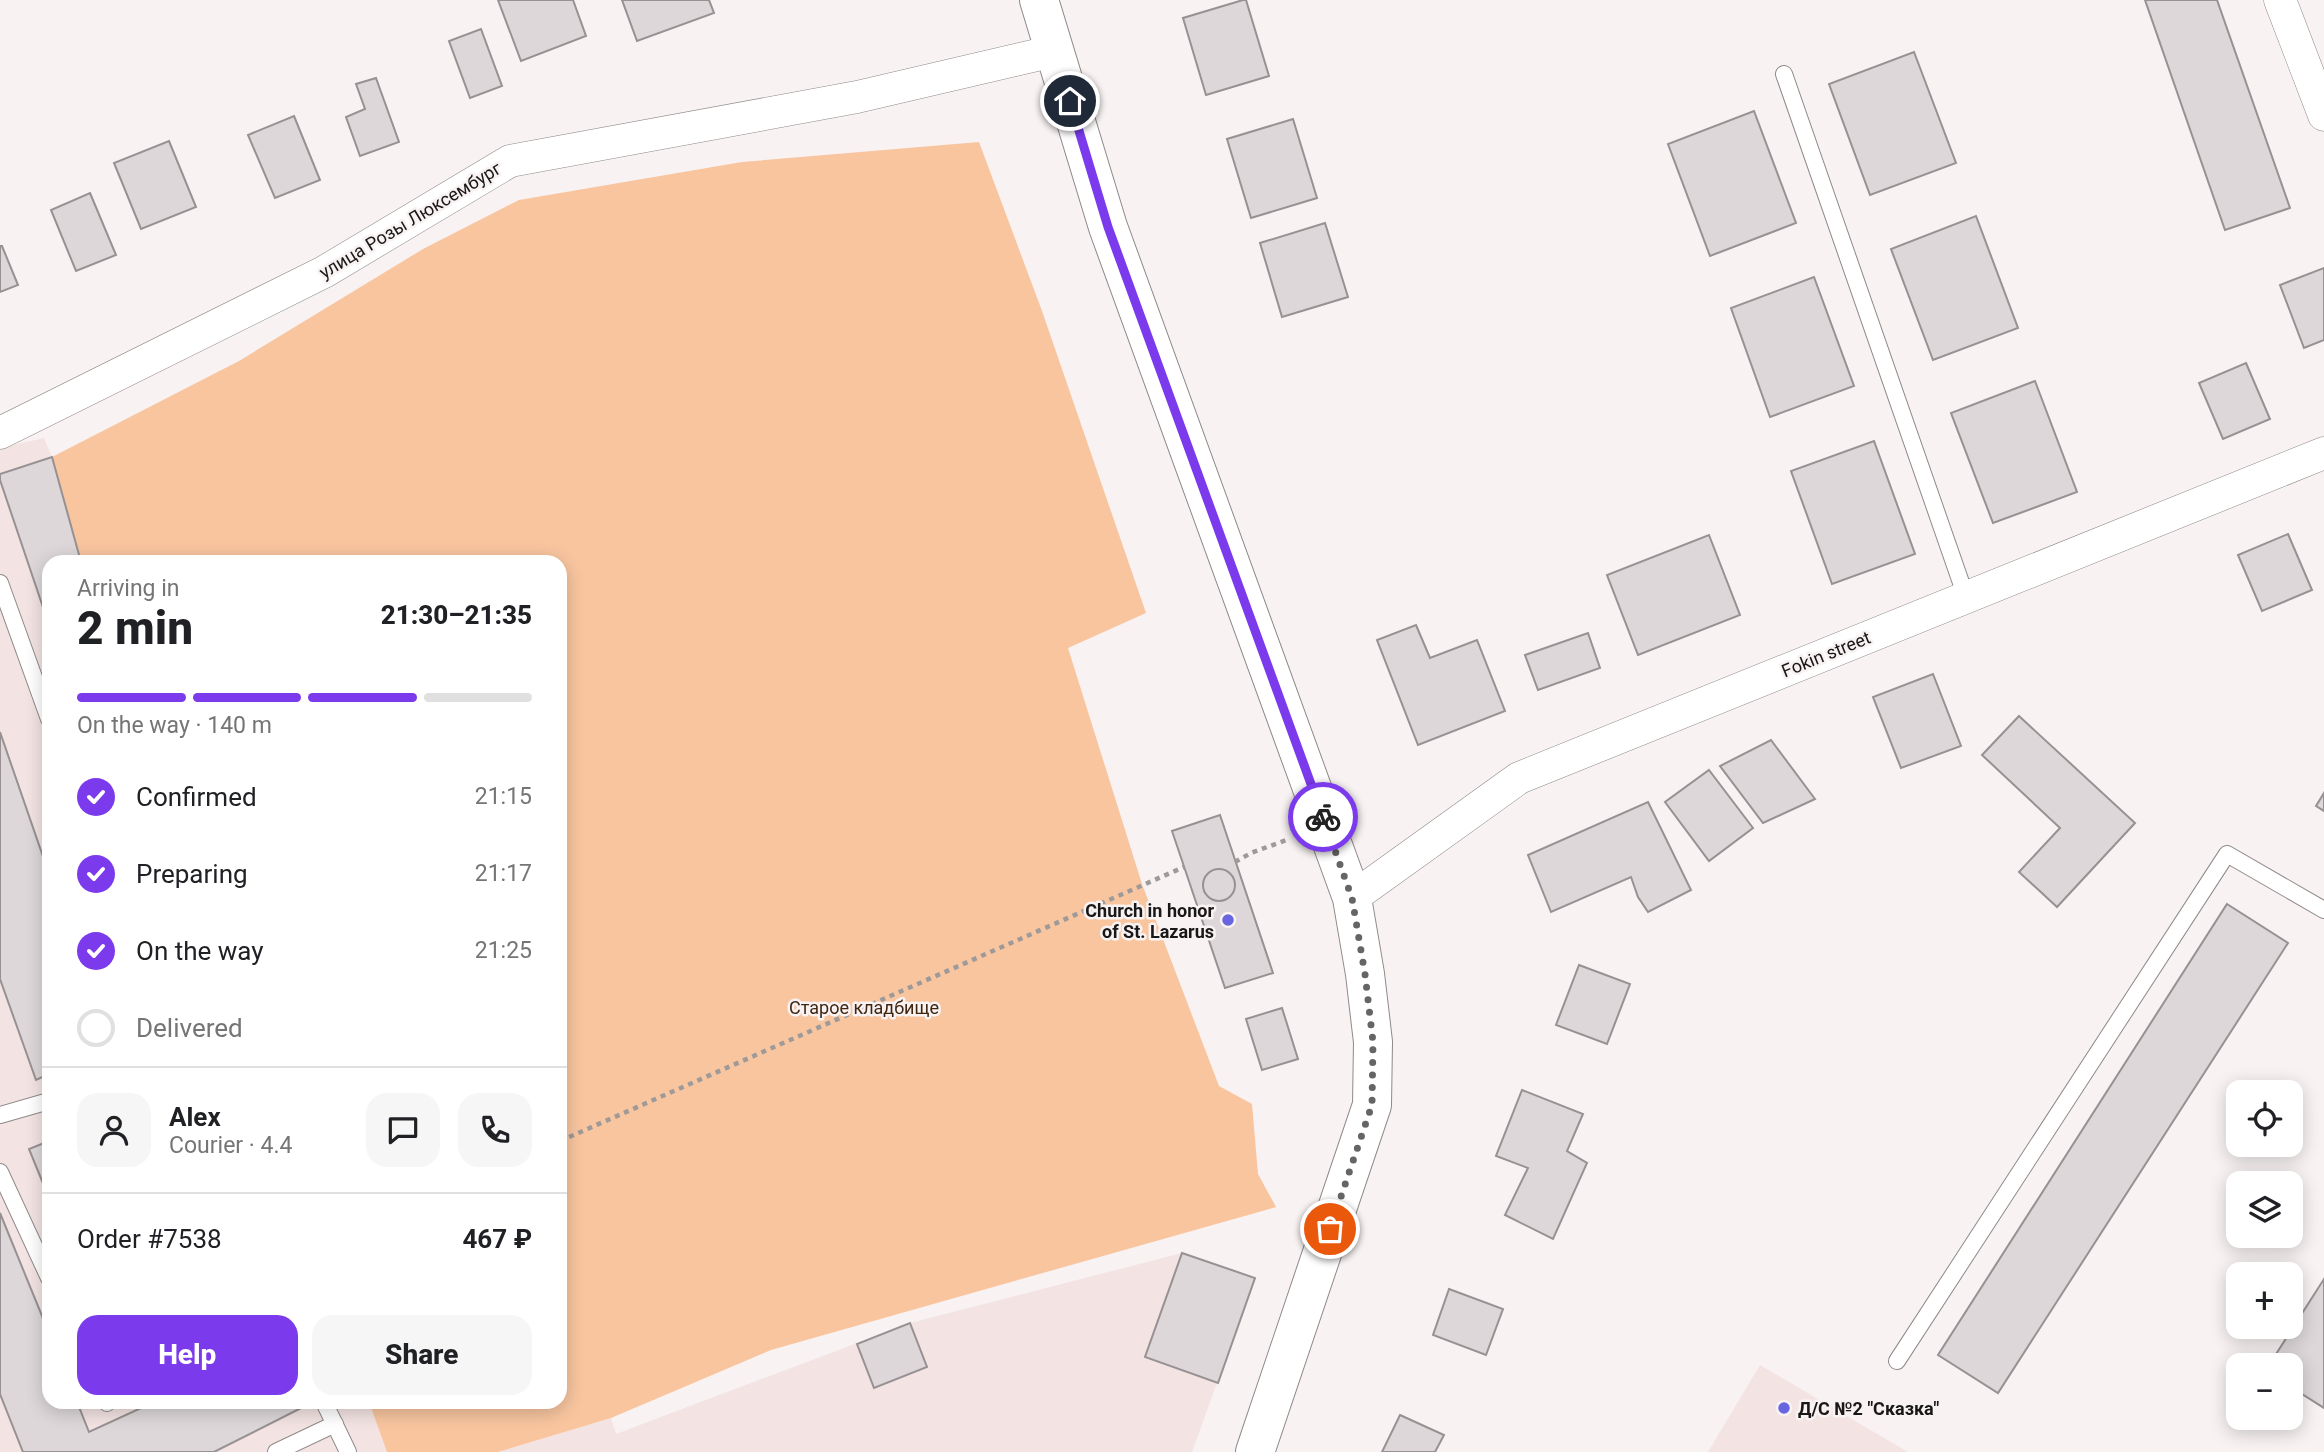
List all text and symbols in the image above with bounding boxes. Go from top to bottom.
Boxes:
pin [1040,71,1100,131]
icon: home [1051,82,1089,120]
street label: улица Розы Люксембург [315,157,505,283]
text: Arriving in [77,575,180,602]
text: 21:30–21:35 [381,600,532,630]
text: 2 min [77,601,193,655]
street label: Fokin street [1778,627,1874,681]
text: On the way · 140 m [77,712,272,739]
icon: check [77,778,115,816]
text: Confirmed [136,782,257,812]
courier [1288,782,1358,852]
text: 21:15 [475,783,532,810]
icon: bike [1304,798,1342,836]
icon: check [77,855,115,893]
text: Preparing [136,859,248,889]
text: 21:17 [475,860,532,887]
place label: Church in honor of St. Lazarus [1085,900,1214,942]
marker: Church in honor of St. Lazarus [1220,912,1236,928]
icon: check [77,932,115,970]
text: On the way [136,936,264,966]
text: 21:25 [475,937,532,964]
park label: Старое кладбище [789,997,939,1018]
text: Delivered [136,1013,243,1043]
map controls [2226,1080,2303,1430]
button: locate [2226,1080,2303,1157]
button: person [77,1093,151,1167]
button: chat [366,1093,440,1167]
button: phone [458,1093,532,1167]
text: Alex [169,1102,221,1132]
text: Courier · 4.4 [169,1132,292,1159]
button: layers [2226,1171,2303,1248]
pin [1300,1199,1360,1259]
icon: bag [1311,1210,1349,1248]
text: Order #7538 [77,1224,222,1254]
text: 467 ₽ [462,1224,532,1254]
button: + [2226,1262,2303,1339]
button: Help [77,1315,298,1395]
button: Share [312,1315,532,1395]
button: − [2226,1353,2303,1430]
place label: Д/С №2 "Сказка" [1798,1398,1939,1419]
marker: Д/С №2 "Сказка" [1776,1400,1792,1416]

